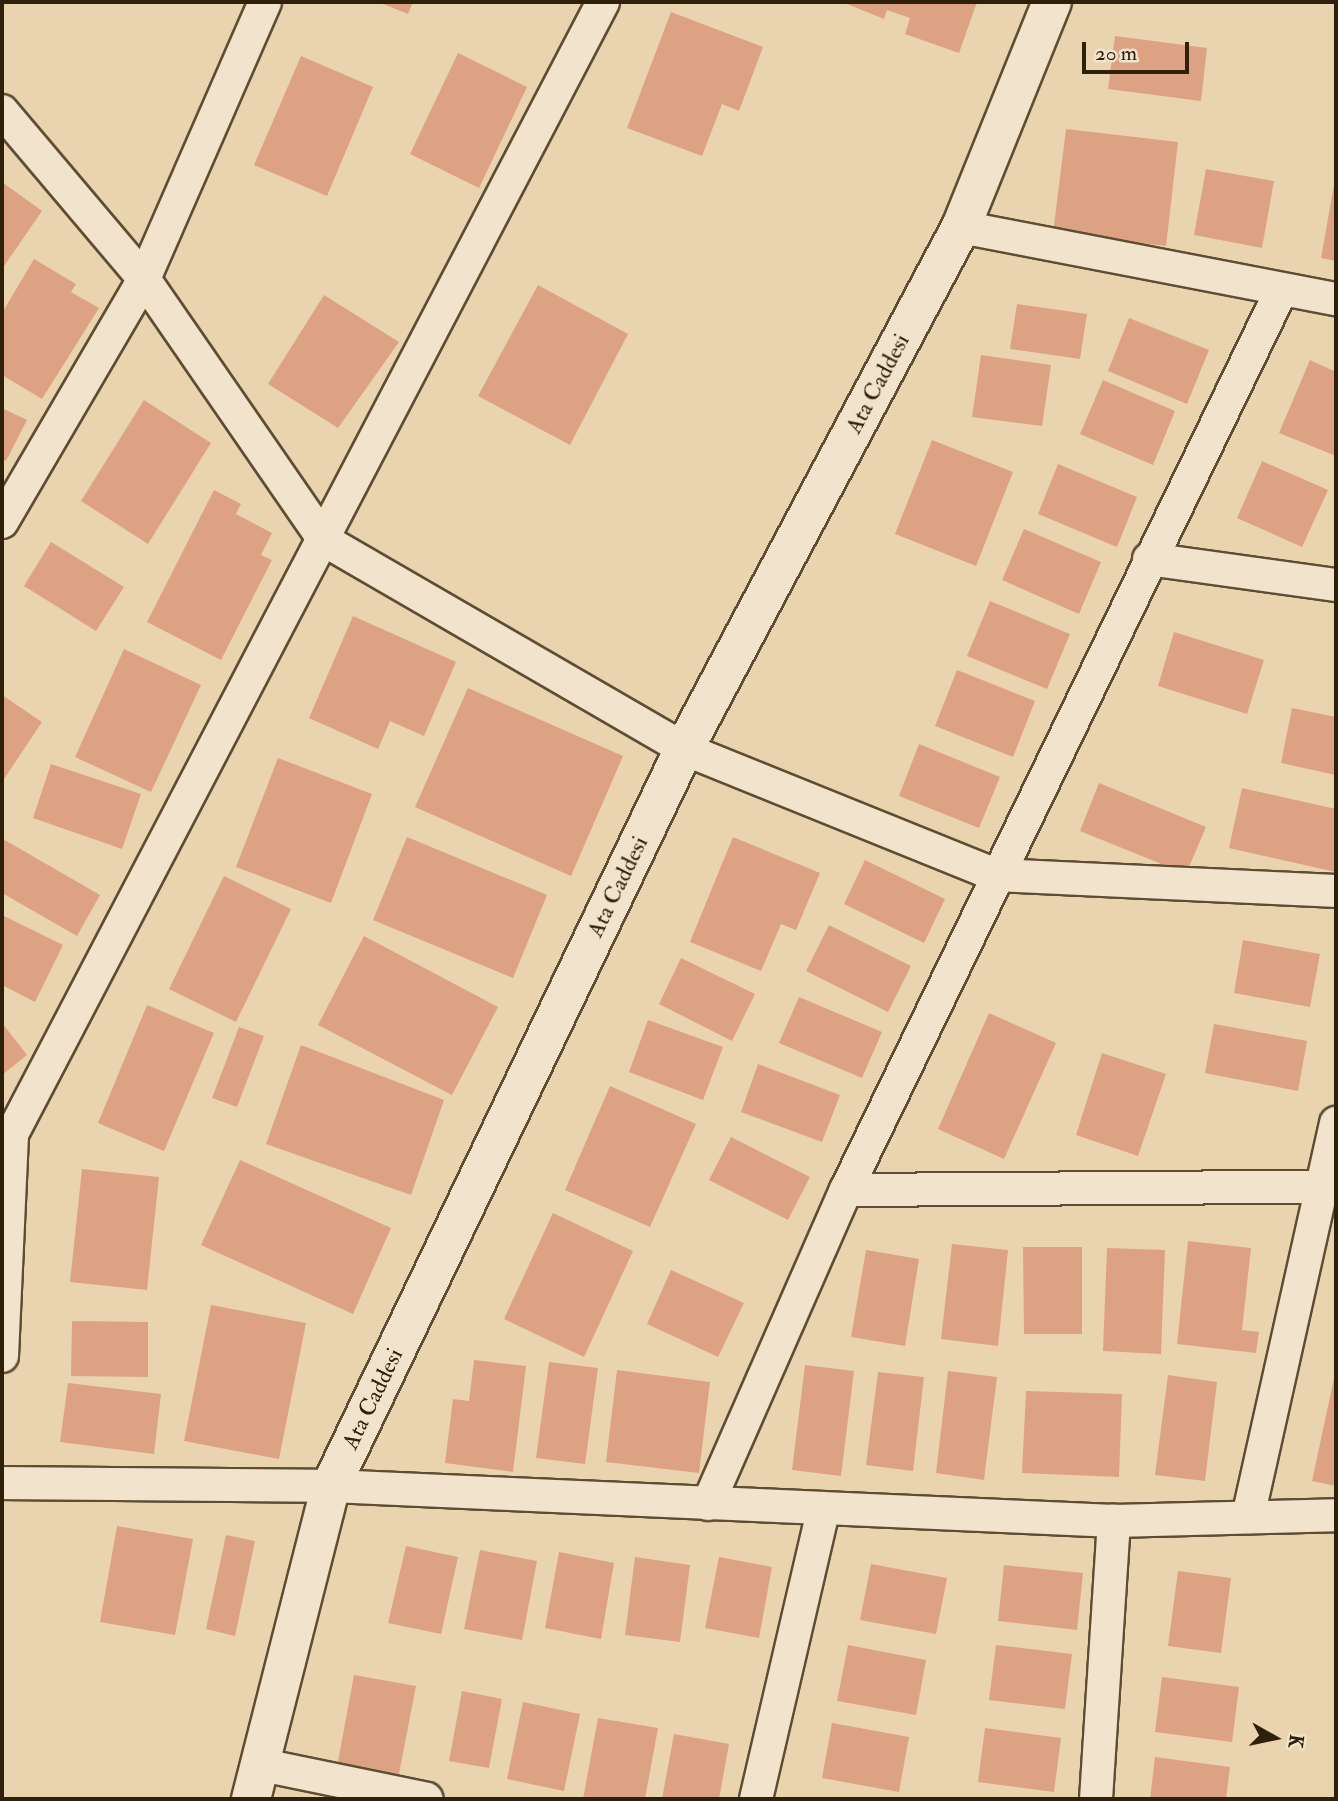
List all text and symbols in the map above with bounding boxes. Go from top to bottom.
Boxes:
scale bar [1086,28,1193,72]
text: 20 m [1095,40,1137,67]
street label: Ata Caddesi [840,329,916,439]
street label: Ata Caddesi [582,832,654,942]
street label: Ata Caddesi [337,1344,409,1454]
north arrow [1240,1703,1310,1773]
text: K [1283,1733,1309,1750]

